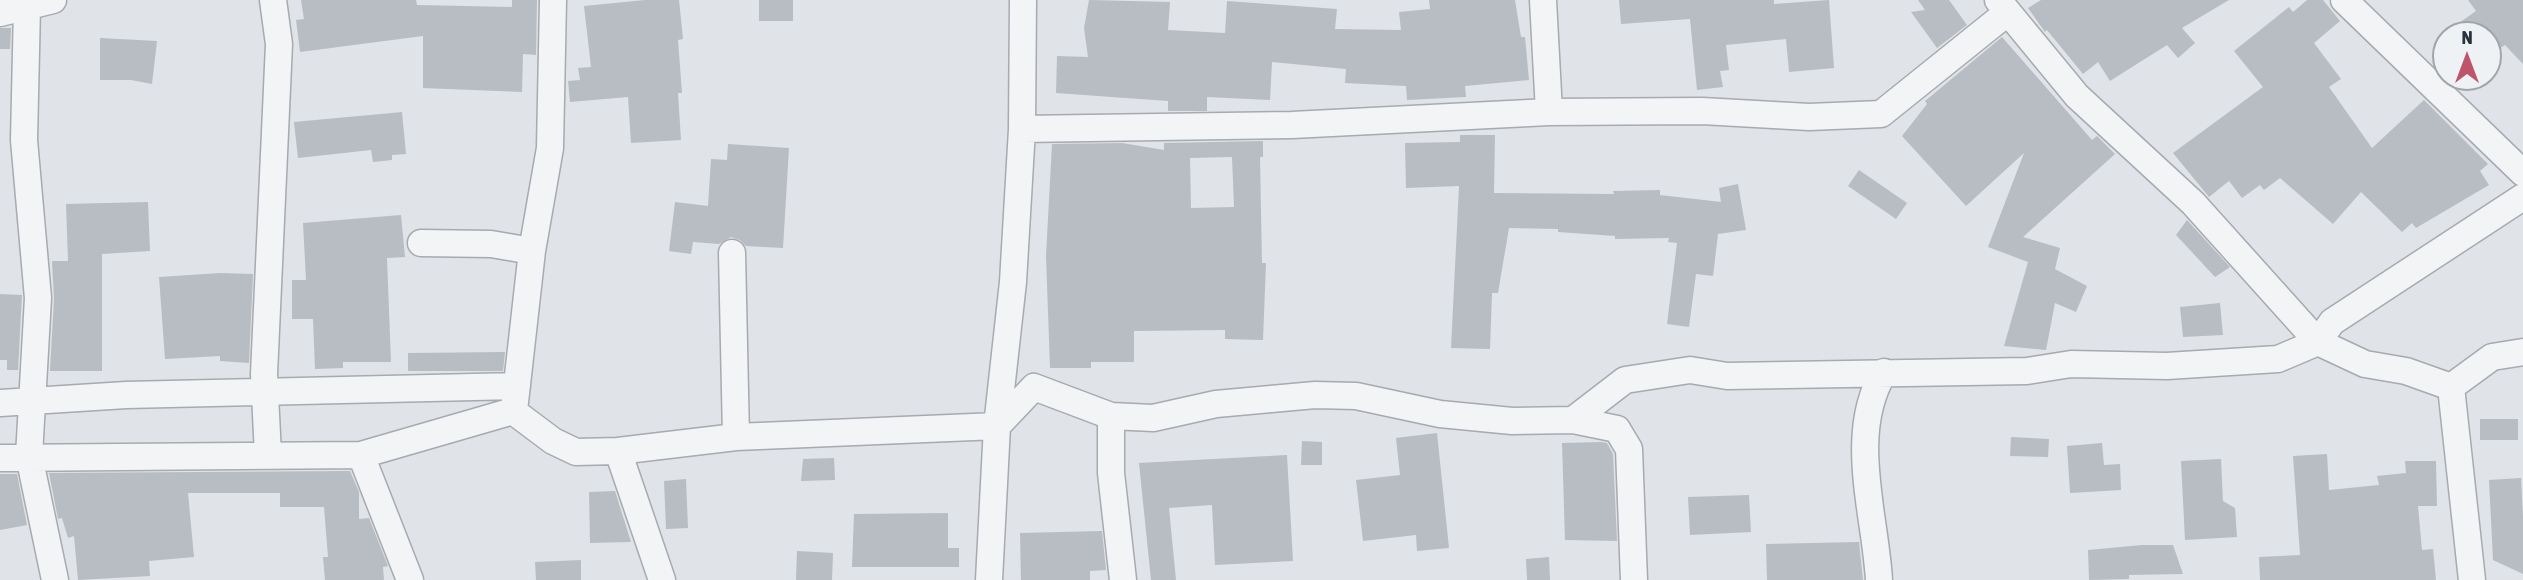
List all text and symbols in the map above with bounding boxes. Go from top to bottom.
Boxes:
north arrow [2432,21,2502,91]
text: N [2461,26,2473,48]

